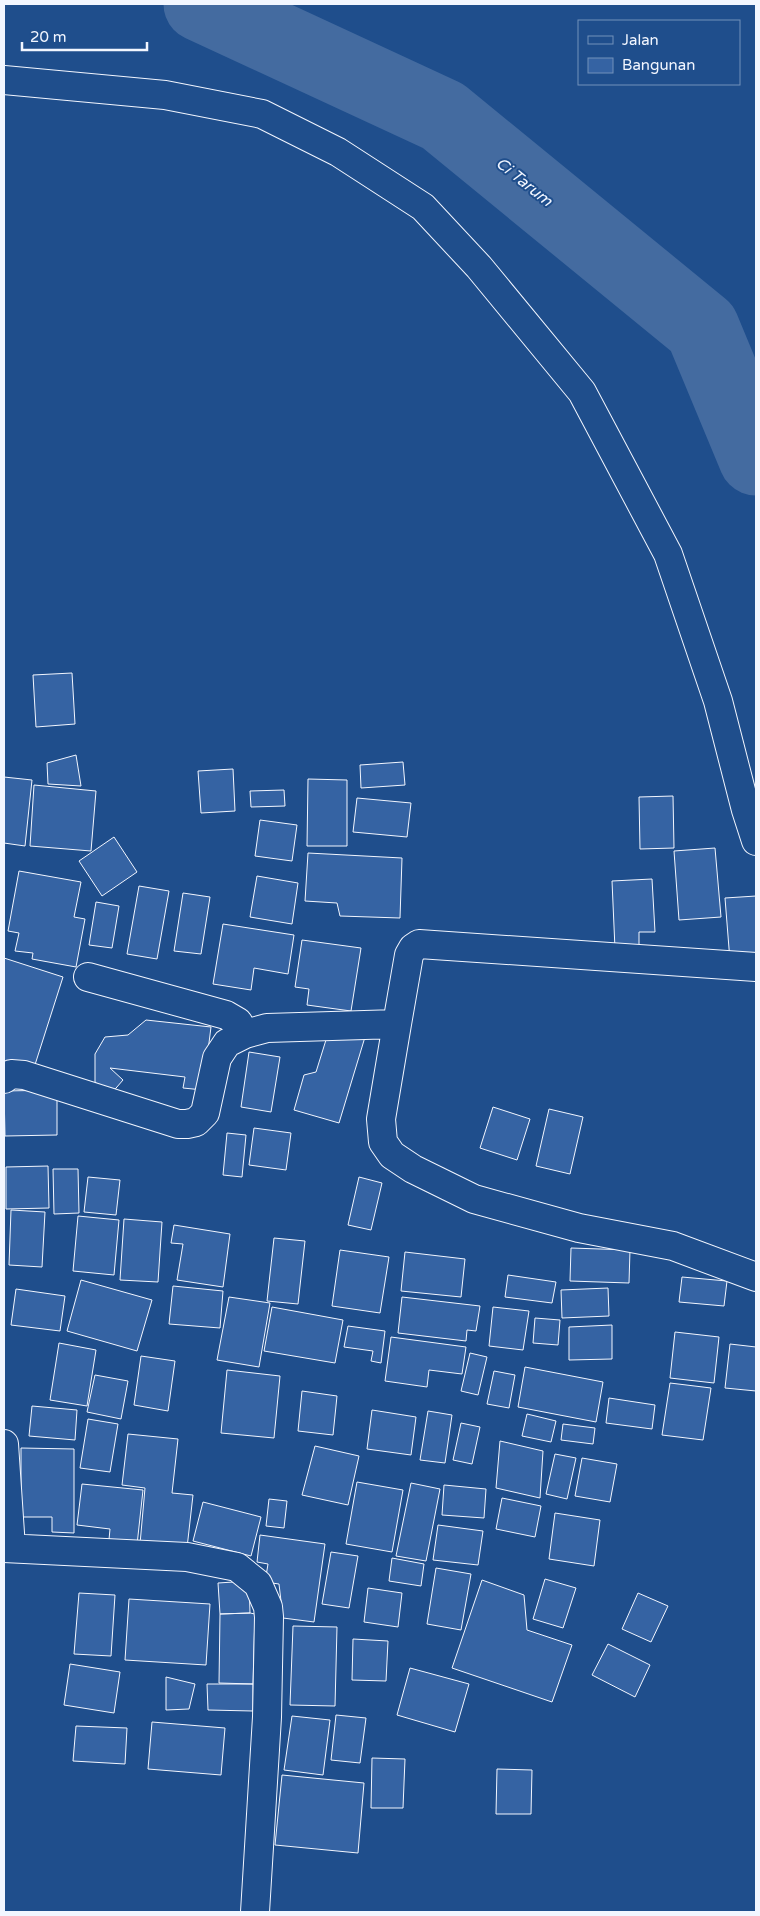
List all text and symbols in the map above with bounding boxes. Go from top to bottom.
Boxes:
scale bar [22,20,148,52]
legend [578,20,740,85]
text: 20 m [30,28,67,46]
text: Jalan [622,31,659,49]
text: Bangunan [622,56,695,74]
water label: Ci Tarum [492,153,557,211]

